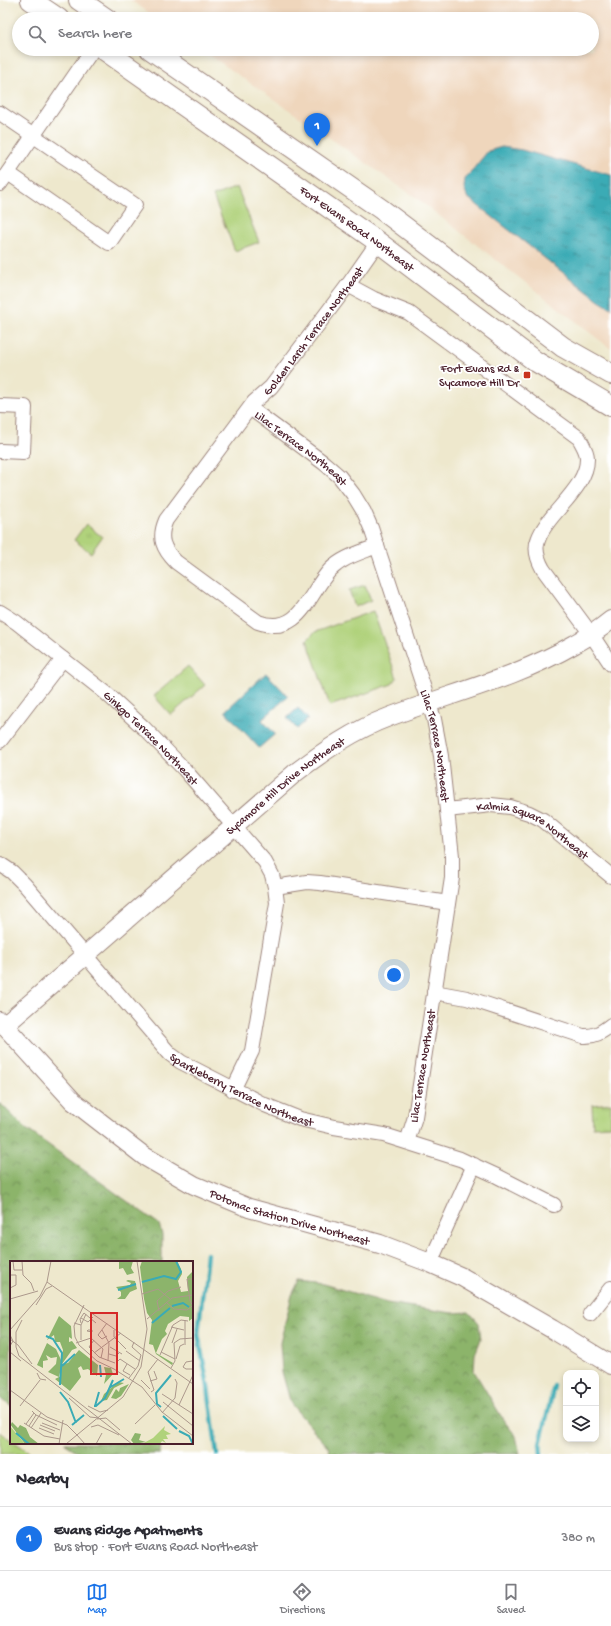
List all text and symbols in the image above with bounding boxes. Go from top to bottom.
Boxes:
search box [12,12,599,56]
icon: search [26,23,48,45]
text: Search here [58,25,132,43]
pin: 1 [304,113,330,146]
street label: Fort Evans Road Northeast [295,183,417,276]
street label: Golden Larch Terrace Northeast [261,264,368,399]
place label: Fort Evans Rd & Sycamore Hill Dr [439,363,521,391]
marker: Fort Evans Rd & Sycamore Hill Dr [522,370,532,380]
street label: Lilac Terrace Northeast [251,409,350,490]
street label: Lilac Terrace Northeast [416,688,451,804]
street label: Ginkgo Terrace Northeast [99,689,201,790]
street label: Sycamore Hill Drive Northeast [224,735,349,839]
street label: Kalmia Square Northeast [476,800,591,864]
your location [384,965,404,985]
street label: Lilac Terrace Northeast [408,1008,440,1124]
street label: Sparkleberry Terrace Northeast [166,1051,315,1131]
street label: Potomac Station Drive Northeast [206,1187,372,1250]
inset map [10,1261,193,1444]
map controls [563,1370,599,1442]
button: locate [563,1370,599,1406]
button: layers [563,1406,599,1442]
text: Nearby [16,1470,69,1490]
text: Evans Ridge Apatments [54,1522,202,1540]
text: 1 [26,1531,32,1546]
text: 380 m [561,1531,595,1546]
text: Bus stop · Fort Evans Road Northeast [54,1540,257,1555]
tab: Map [86,1581,108,1617]
tab: Directions [280,1581,325,1617]
tab: Saved [497,1581,525,1617]

